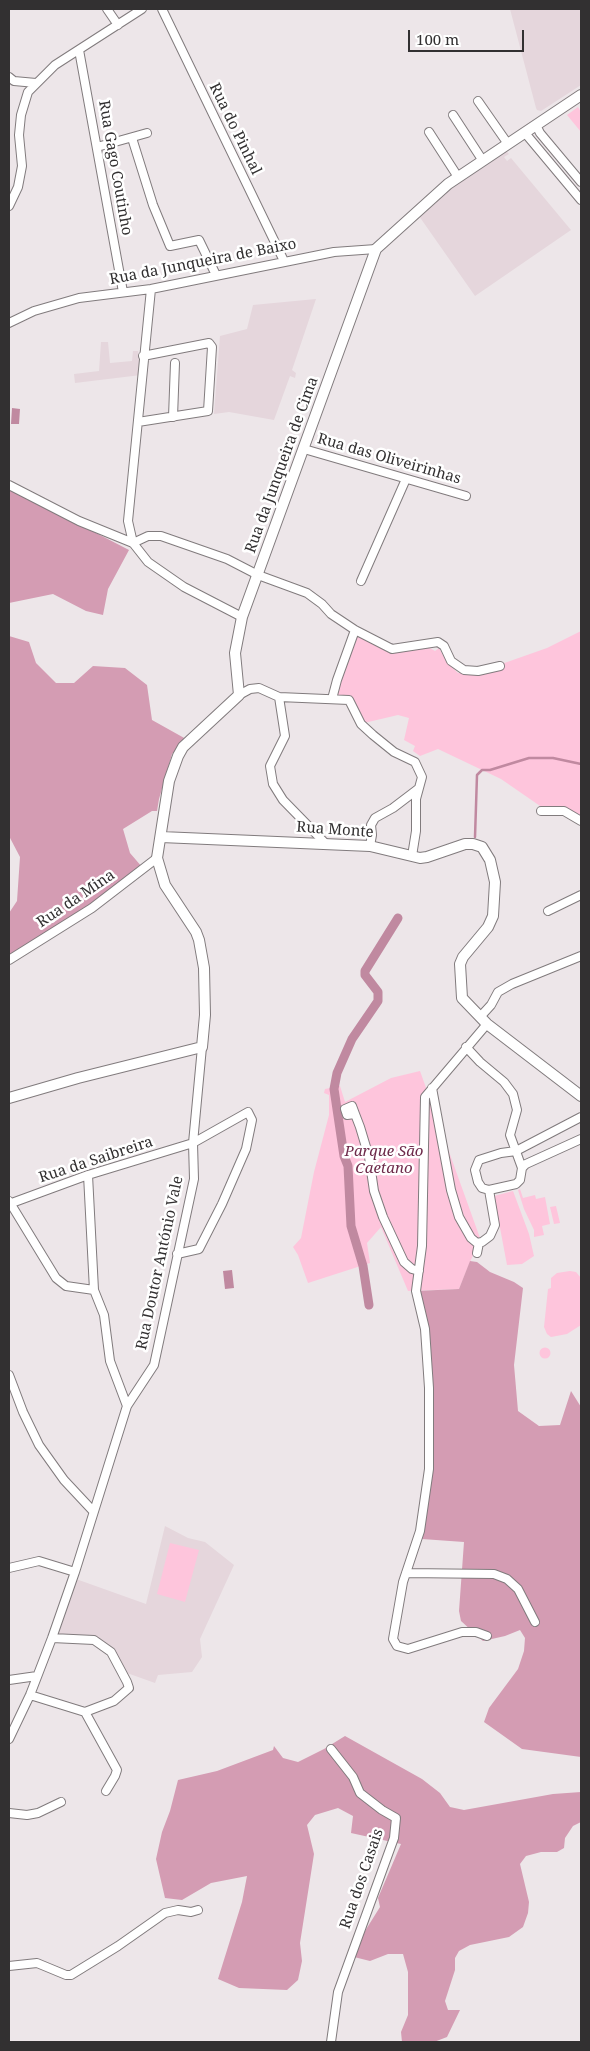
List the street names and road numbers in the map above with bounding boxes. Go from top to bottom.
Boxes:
street label: Rua do Pinhal [205,80,265,178]
street label: Rua Gago Coutinho [94,99,136,237]
street label: Rua da Junqueira de Baixo [108,235,298,289]
street label: Rua da Junqueira de Cima [242,374,322,556]
street label: Rua das Oliveirinhas [315,430,463,488]
street label: Rua Monte [296,818,374,842]
street label: Rua da Mina [34,866,118,932]
street label: Rua da Saibreira [37,1133,155,1187]
street label: Rua Doutor António Vale [133,1174,187,1352]
street label: Rua dos Casais [336,1827,388,1931]

